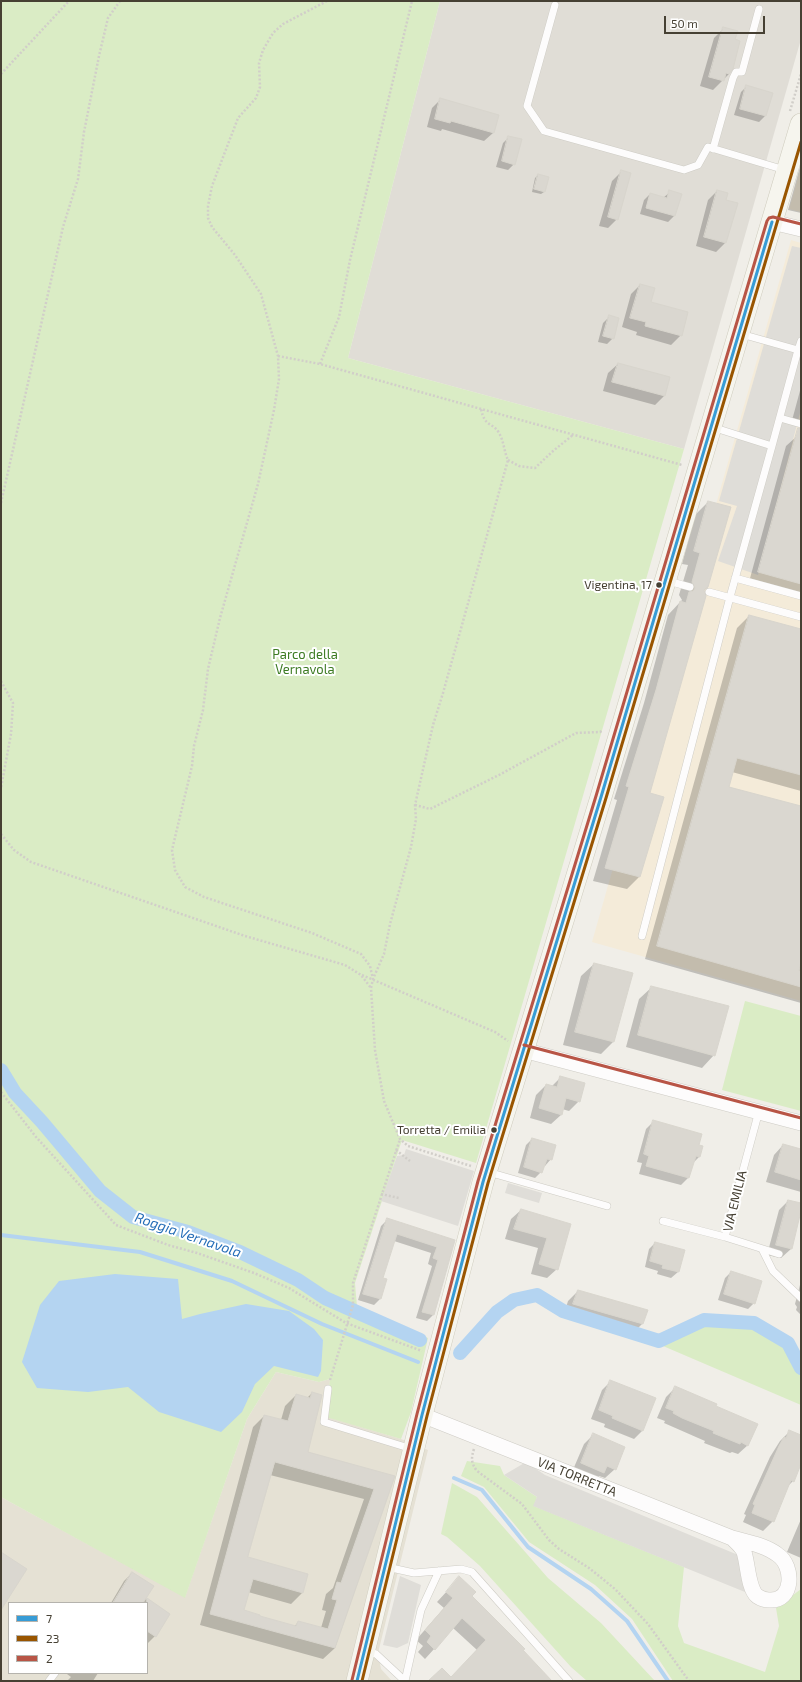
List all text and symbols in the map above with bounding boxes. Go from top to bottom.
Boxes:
scale bar [666,8,767,34]
text: 50 m [671,16,698,30]
place label: Vigentina, 17 [584,578,652,592]
marker: Vigentina, 17 [654,580,664,590]
park label: Parco della Vernavola [272,647,338,678]
place label: Torretta / Emilia [397,1123,486,1137]
marker: Torretta / Emilia [489,1125,499,1135]
street label: VIA EMILIA [720,1169,750,1233]
water label: Roggia Vernavola [132,1209,244,1261]
street label: VIA TORRETTA [535,1454,619,1500]
legend [8,1602,148,1674]
text: 7 [46,1611,52,1625]
text: 23 [46,1631,59,1645]
text: 2 [46,1651,53,1665]

